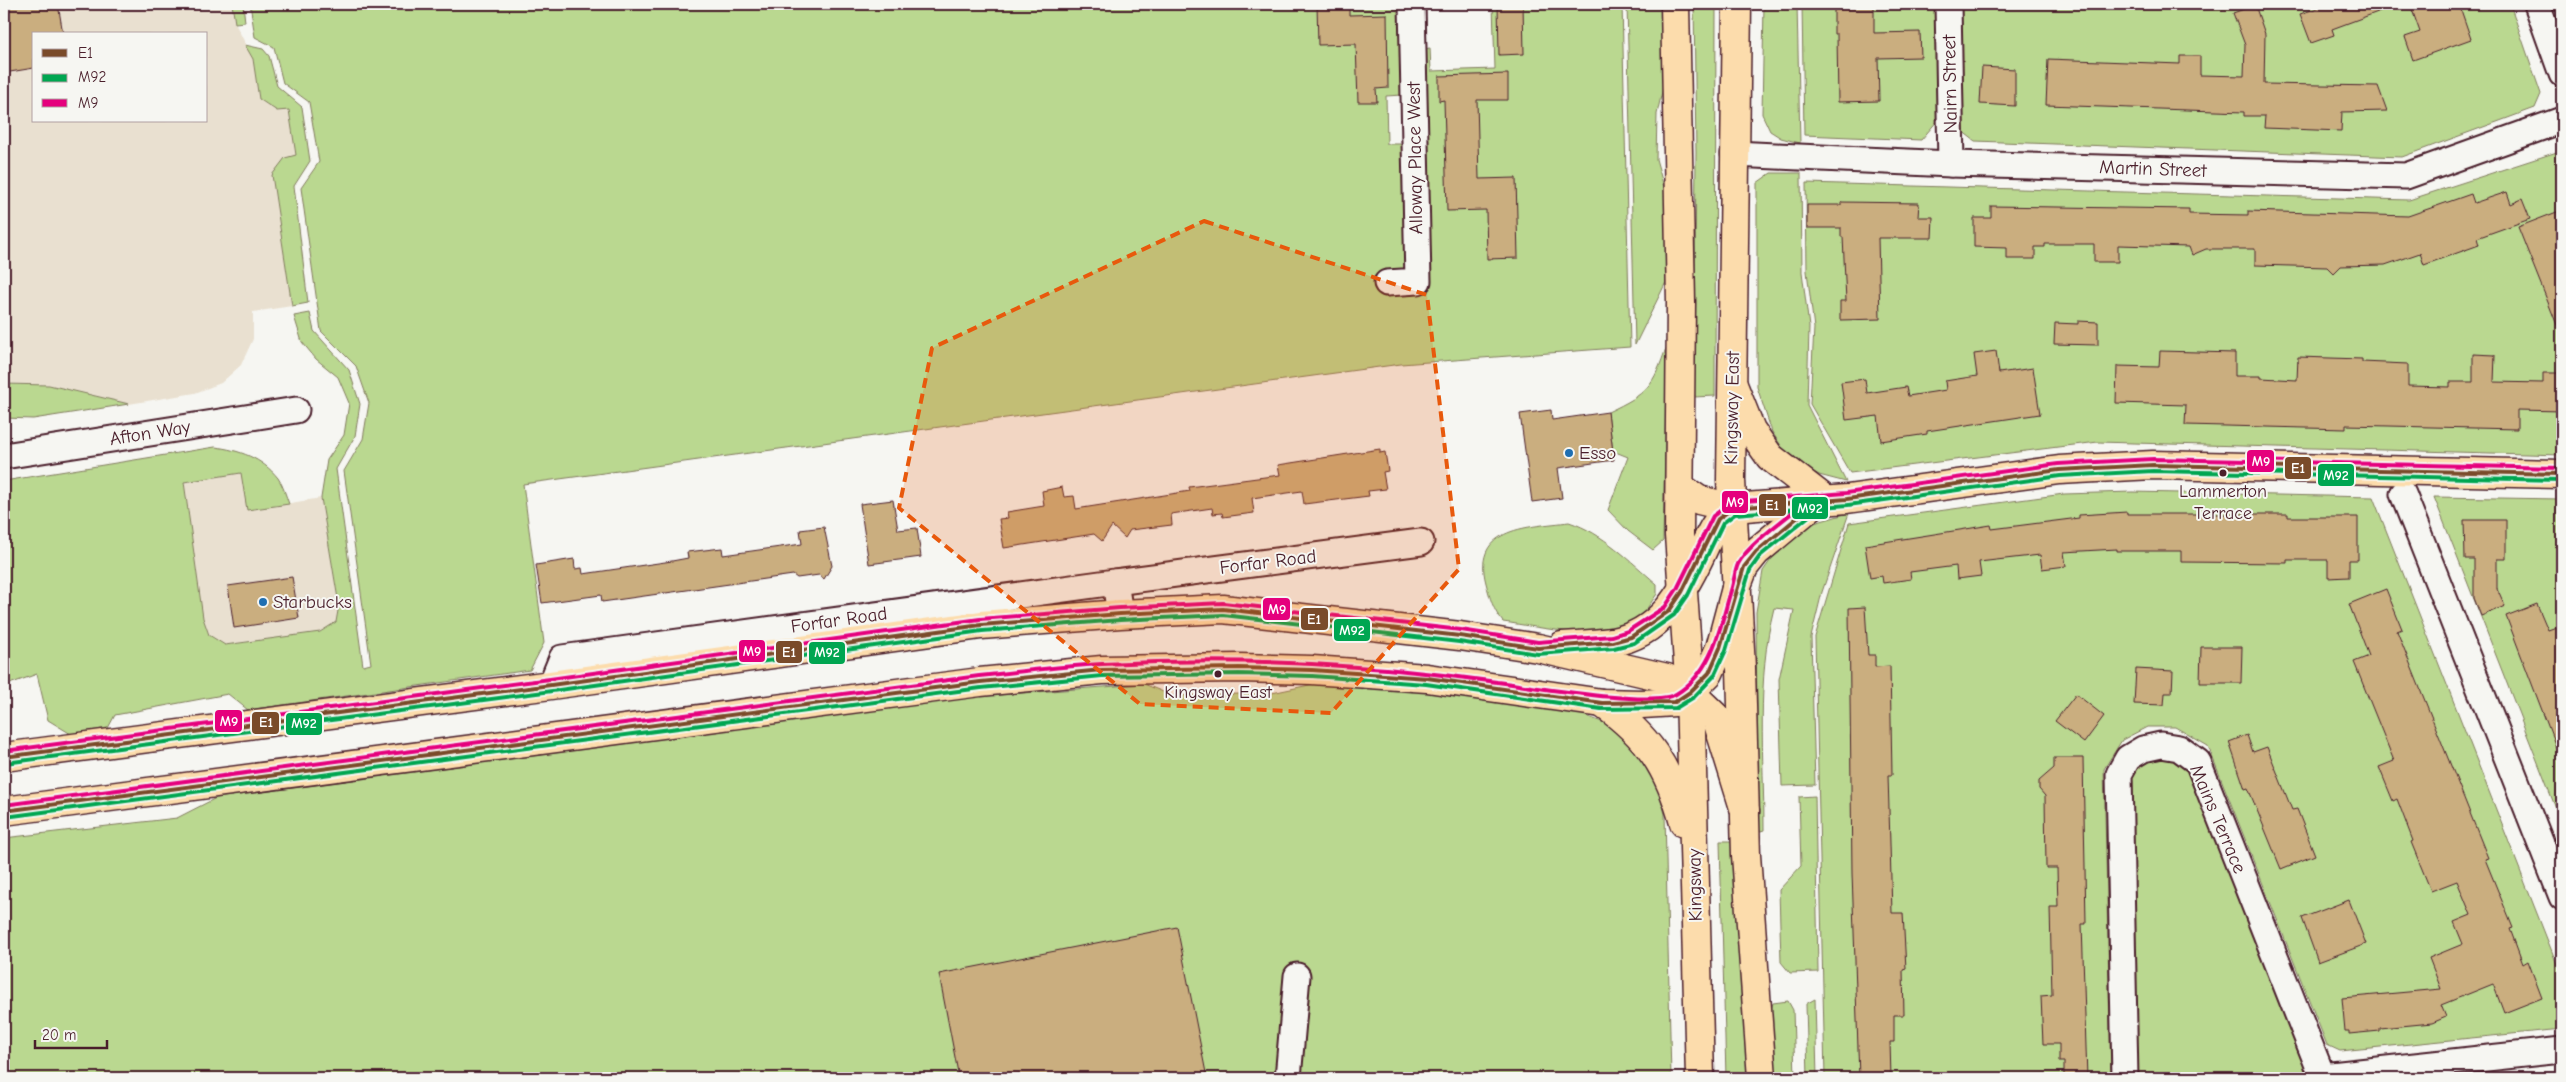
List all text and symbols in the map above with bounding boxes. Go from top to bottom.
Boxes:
legend [32,32,208,122]
street label: Nairn Street [1938,34,1962,133]
text: E1 [78,44,93,62]
text: M92 [78,68,106,86]
street label: Alloway Place West [1403,81,1427,234]
text: M9 [78,94,99,112]
street label: Martin Street [2099,156,2208,182]
street label: Kingsway East [1720,350,1744,465]
street label: Afton Way [108,416,193,450]
place label: Esso [1579,442,1616,464]
marker: Esso [1563,447,1575,459]
line badge: M9 [2246,449,2275,473]
text: M9 [2252,453,2270,470]
line badge: E1 [2284,456,2312,480]
text: E1 [2291,460,2305,477]
line badge: M92 [2317,463,2355,487]
text: M92 [2323,467,2349,484]
marker: Lammerton Terrace [2218,468,2228,478]
place label: Lammerton Terrace [2179,481,2267,524]
line badge: M9 [1721,490,1749,514]
line badge: E1 [1758,493,1787,517]
text: M9 [1726,494,1744,511]
line badge: M92 [1791,496,1829,520]
text: E1 [1765,497,1779,514]
text: M92 [1797,500,1823,517]
street label: Forfar Road [1218,545,1318,579]
place label: Starbucks [273,591,352,613]
marker: Starbucks [257,596,269,608]
line badge: M9 [1262,597,1291,621]
text: M9 [1268,601,1286,618]
street label: Forfar Road [789,602,889,638]
line badge: E1 [1300,607,1329,631]
text: E1 [1307,611,1321,628]
line badge: M92 [1333,618,1371,642]
text: M92 [1339,622,1365,639]
line badge: M9 [738,639,766,663]
line badge: E1 [775,640,803,664]
line badge: M92 [808,641,846,665]
text: M9 [743,643,761,660]
text: E1 [782,644,796,661]
text: M92 [814,644,840,661]
marker: Kingsway East [1213,669,1223,679]
place label: Kingsway East [1164,682,1273,703]
line badge: M9 [214,709,243,733]
line badge: E1 [251,711,280,735]
line badge: M92 [285,712,323,736]
text: M9 [220,713,238,730]
text: E1 [259,714,273,731]
text: M92 [291,715,317,732]
street label: Mains Terrace [2185,761,2251,877]
street label: Kingsway [1683,848,1707,922]
scale bar [35,1017,108,1049]
text: 20 m [42,1026,76,1044]

